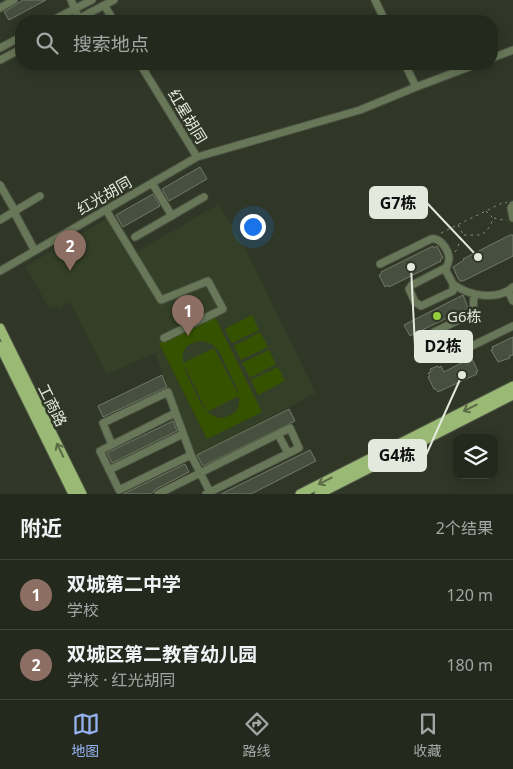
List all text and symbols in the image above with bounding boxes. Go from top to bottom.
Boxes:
search box [15,15,498,70]
icon: search [33,29,61,57]
text: 搜索地点 [73,31,149,57]
street label: 红星胡同 [164,85,212,147]
street label: 红光胡同 [73,171,135,219]
callout: G7栋 [370,187,427,218]
text: G7栋 [380,192,416,214]
your location [240,214,266,240]
pin: 2 [54,230,86,271]
pin: 1 [172,295,204,336]
place label: G6栋 [447,306,482,326]
marker: G6栋 [431,310,443,322]
callout: D2栋 [415,331,472,362]
text: D2栋 [425,335,461,357]
street label: 工商路 [34,380,72,430]
one-way arrow [462,403,477,413]
map controls [453,434,498,479]
button: layers [453,434,498,479]
callout: G4栋 [369,440,426,471]
one-way arrow [55,443,65,458]
text: G4栋 [379,444,415,466]
one-way arrow [317,476,332,486]
text: 附近 [20,514,62,542]
text: 2个结果 [436,517,493,539]
text: 双城第二中学 [67,571,181,597]
text: 1 [31,584,41,606]
text: 120 m [446,584,493,606]
text: 学校 [67,599,99,621]
text: 双城区第二教育幼儿园 [67,641,257,667]
text: 2 [31,654,41,676]
text: 180 m [446,654,493,676]
text: 学校 · 红光胡同 [67,669,176,691]
tab: 地图 [72,710,100,760]
tab: 路线 [243,710,271,760]
tab: 收藏 [414,710,442,760]

